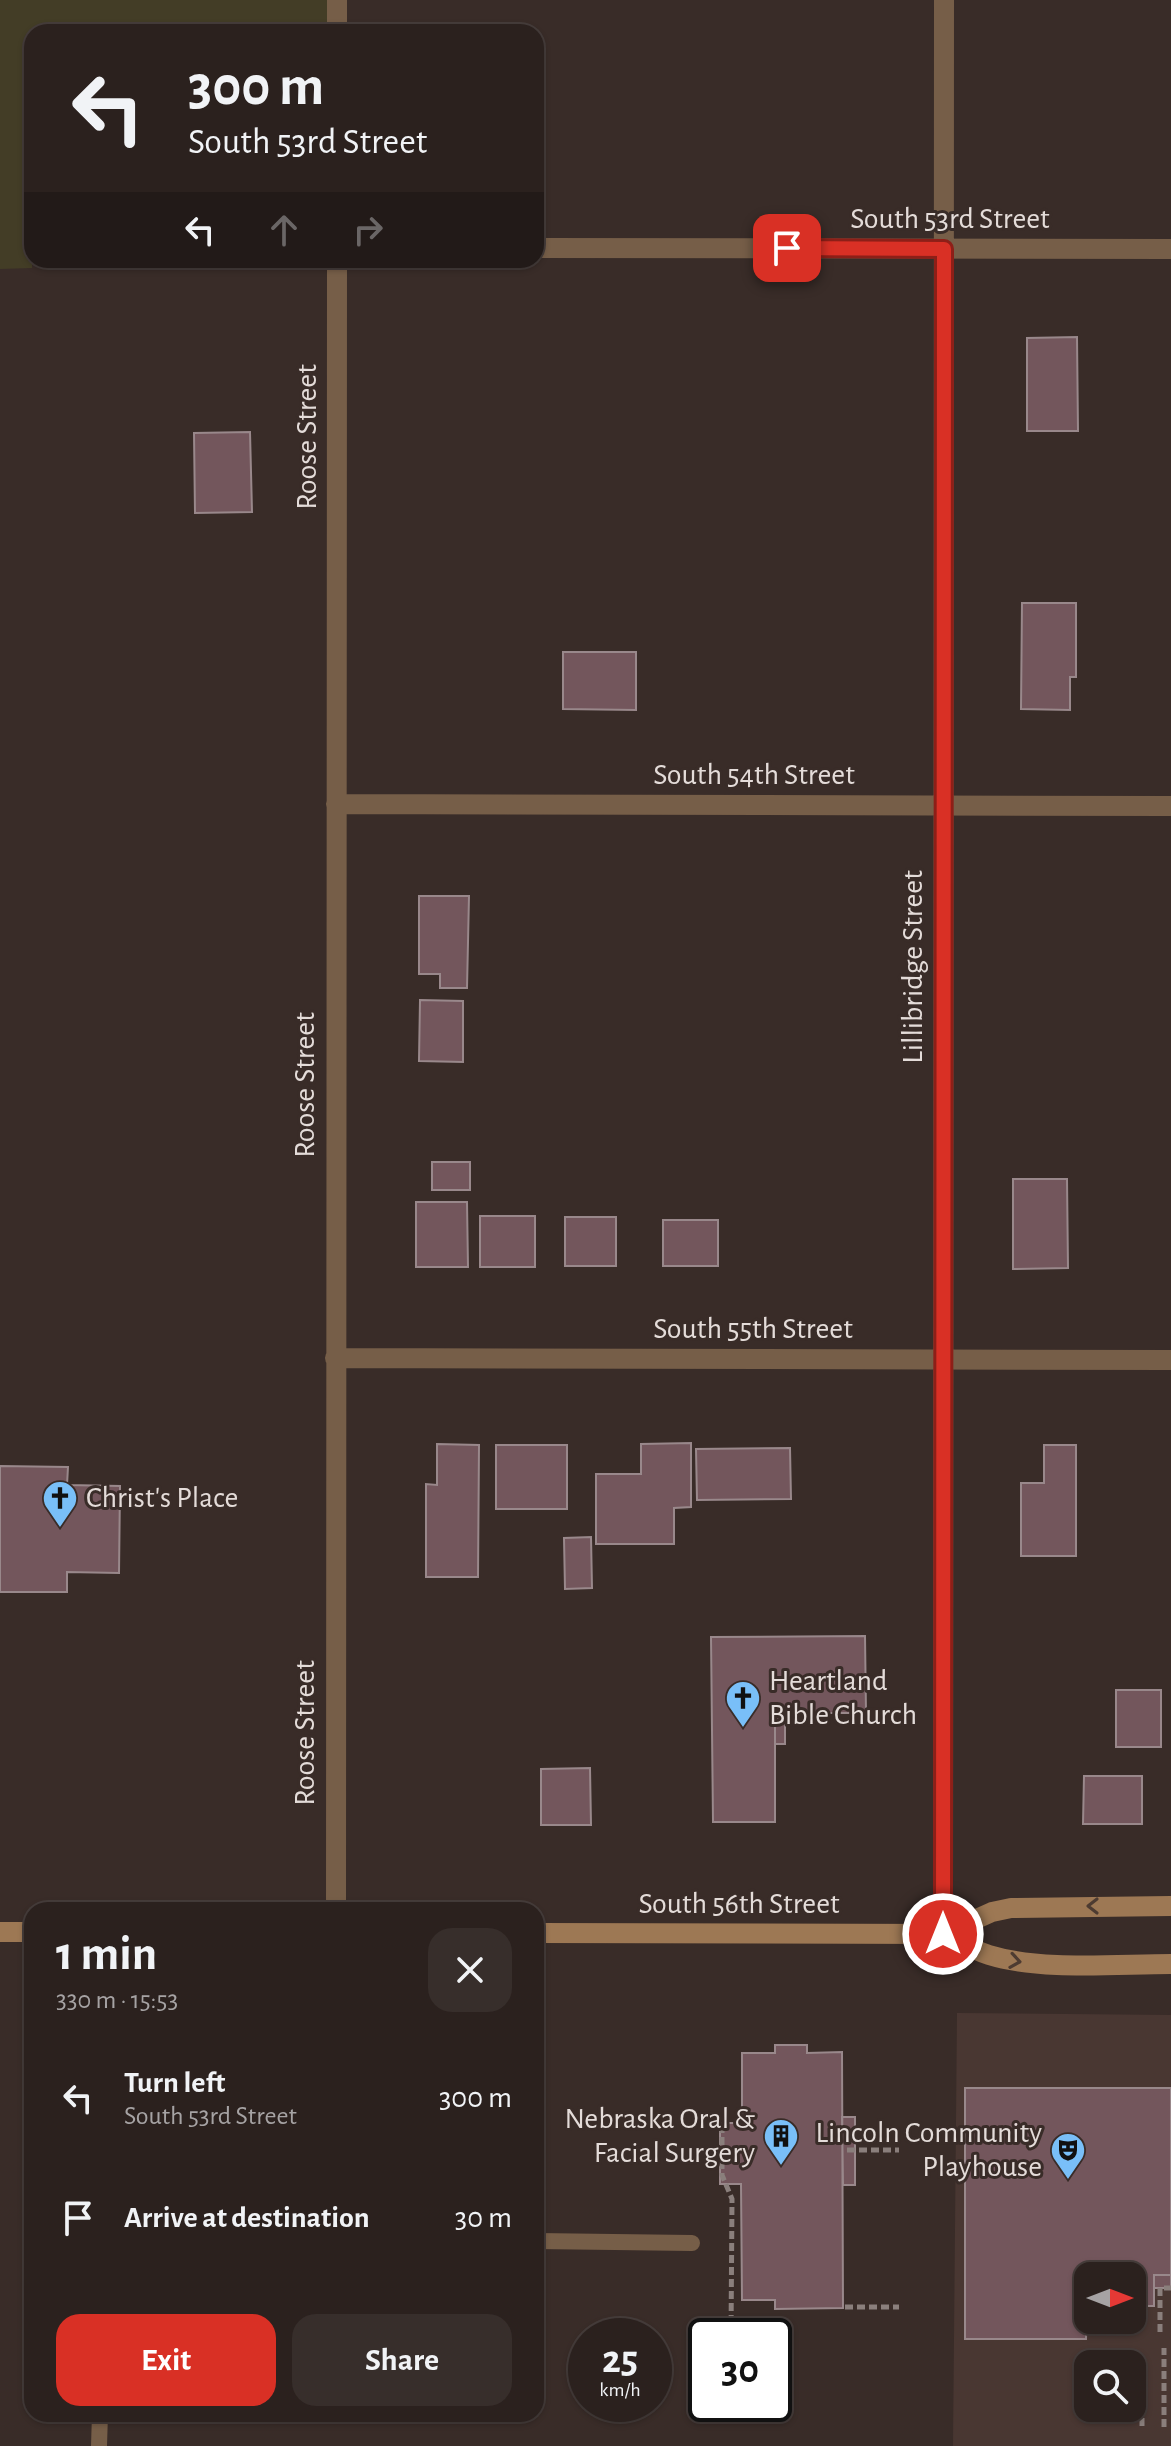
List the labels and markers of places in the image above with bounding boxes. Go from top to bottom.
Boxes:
pin [753,214,821,282]
church icon: Christ's Place [41,1479,79,1529]
place label: Christ's Place [86,1483,238,1513]
place label: Heartland Bible Church [769,1666,917,1730]
church icon: Heartland Bible Church [724,1679,762,1729]
place label: Nebraska Oral & Facial Surgery [564,2104,755,2168]
building icon: Nebraska Oral & Facial Surgery [762,2117,800,2167]
place label: Lincoln Community Playhouse [815,2118,1042,2182]
theatre icon: Lincoln Community Playhouse [1049,2131,1087,2181]

